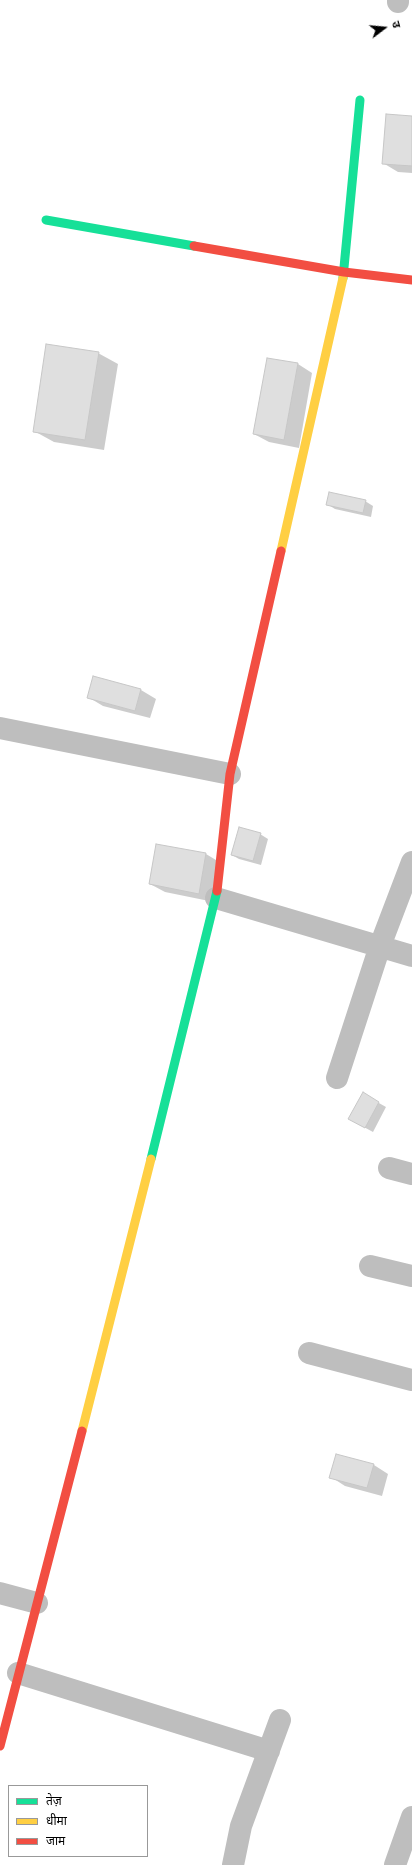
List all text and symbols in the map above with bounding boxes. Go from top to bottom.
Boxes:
north arrow [364,8,404,48]
text: उ [388,19,404,30]
legend [8,1785,148,1857]
text: तेज़ [46,1793,62,1809]
text: धीमा [46,1813,67,1829]
text: जाम [46,1833,65,1849]

